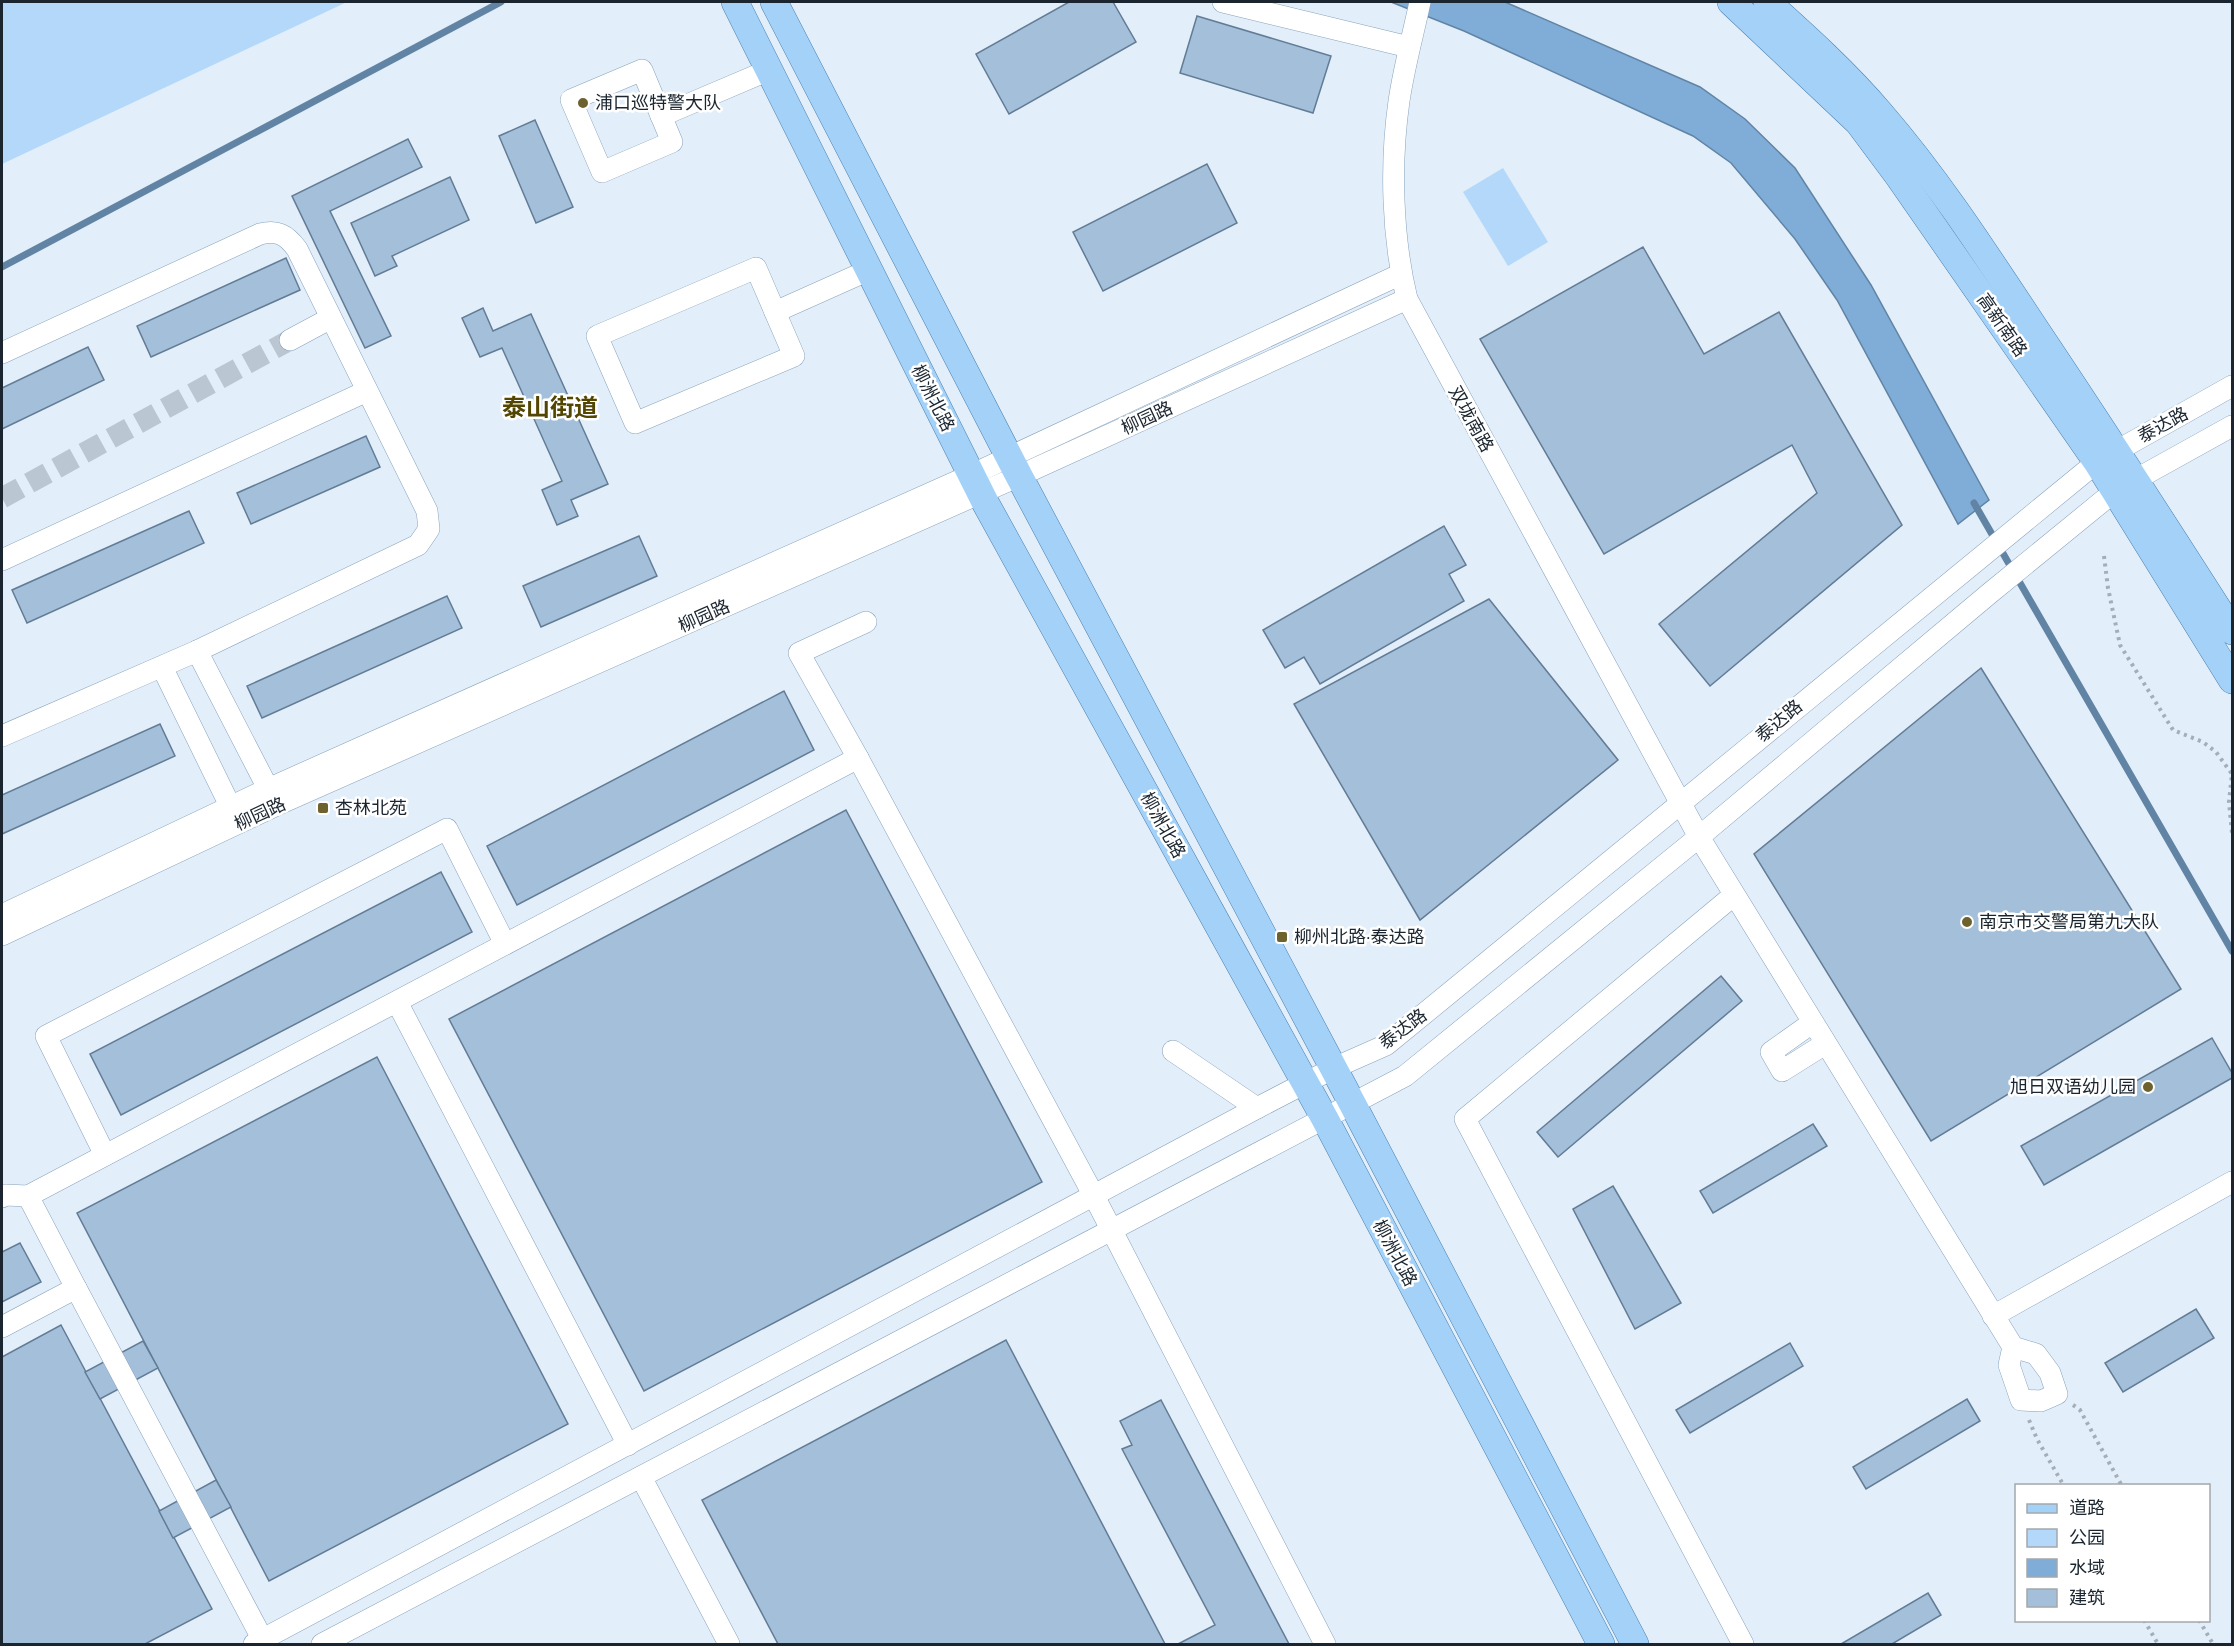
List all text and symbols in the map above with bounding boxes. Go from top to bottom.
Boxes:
place label: 浦口巡特警大队 [595,92,721,114]
marker: 浦口巡特警大队 [576,96,590,110]
street label: 高新南路 [1972,289,2032,361]
street label: 柳洲北路 [907,361,959,435]
street label: 双垅南路 [1444,382,1498,456]
district label: 泰山街道 [502,393,598,422]
street label: 柳园路 [1118,397,1176,439]
street label: 泰达路 [2134,402,2192,448]
street label: 柳园路 [675,595,733,637]
street label: 泰达路 [1751,695,1807,747]
street label: 柳洲北路 [1136,788,1190,862]
street label: 柳园路 [231,793,289,835]
place label: 杏林北苑 [335,797,407,819]
marker: 杏林北苑 [316,801,330,815]
place label: 南京市交警局第九大队 [1979,911,2159,933]
marker: 南京市交警局第九大队 [1960,915,1974,929]
place label: 柳州北路·泰达路 [1294,926,1425,948]
marker: 柳州北路·泰达路 [1275,930,1289,944]
street label: 泰达路 [1375,1004,1431,1054]
place label: 旭日双语幼儿园 [2010,1076,2136,1098]
marker: 旭日双语幼儿园 [2141,1080,2155,1094]
street label: 柳洲北路 [1368,1216,1422,1290]
legend [2015,1484,2210,1622]
text: 道路 [2069,1497,2105,1519]
text: 公园 [2069,1527,2105,1549]
text: 水域 [2069,1557,2105,1579]
text: 建筑 [2069,1587,2105,1609]

